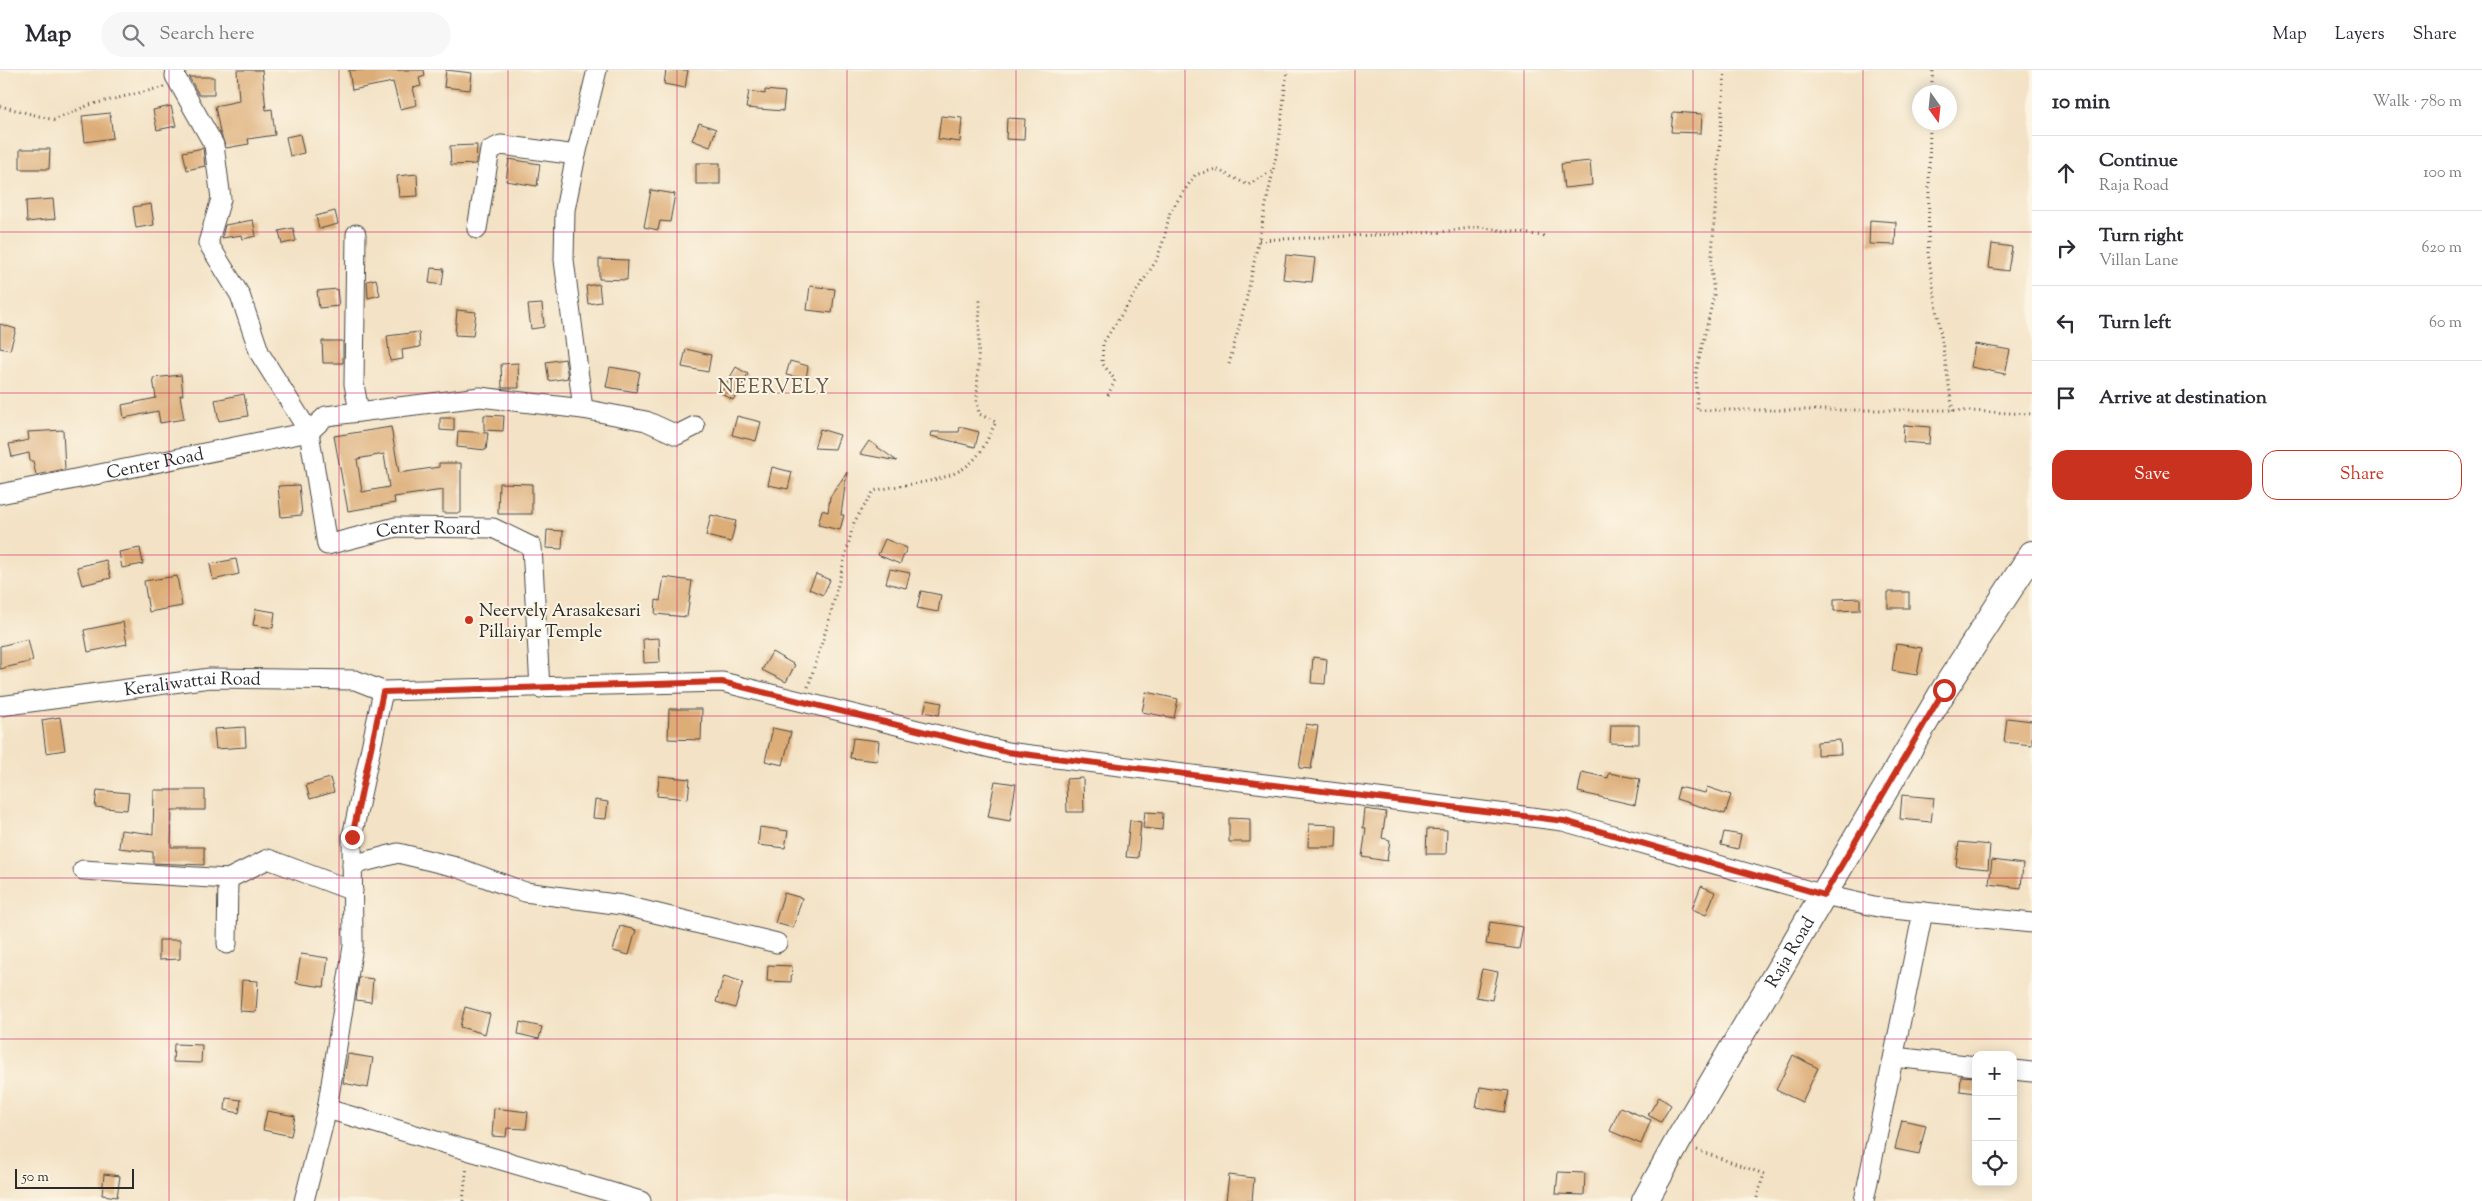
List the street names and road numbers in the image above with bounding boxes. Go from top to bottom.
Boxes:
street label: Center Road [104,442,206,487]
street label: Center Roard [373,516,481,547]
street label: Keraliwattai Road [123,667,261,704]
street label: Raja Road [1760,912,1822,993]

